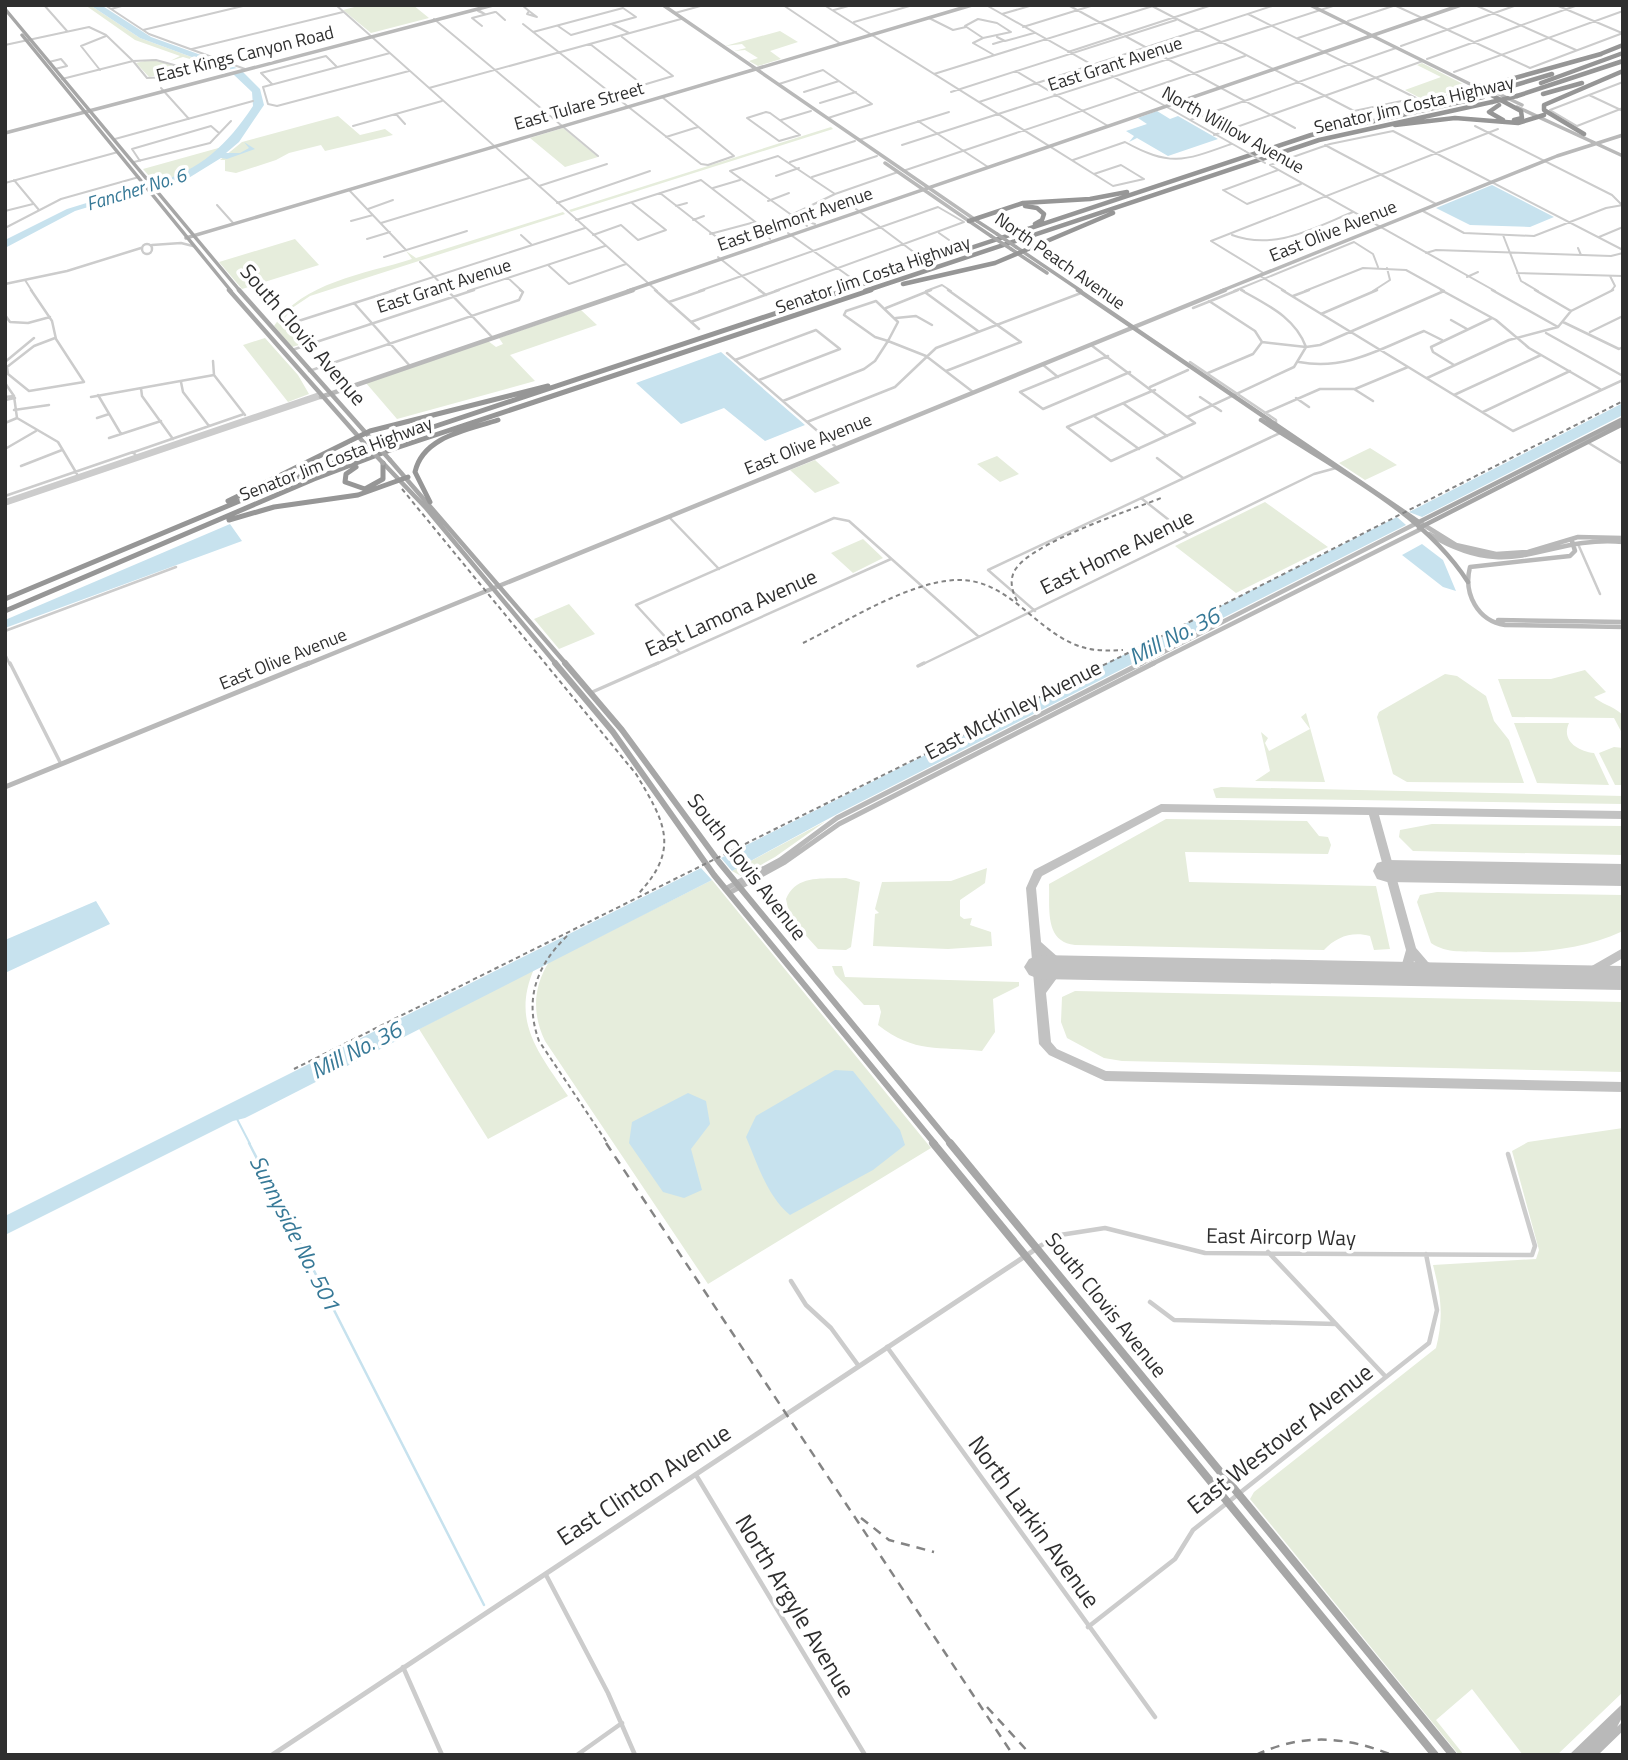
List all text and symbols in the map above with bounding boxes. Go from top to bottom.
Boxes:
street label: East Kings Canyon Road [153,18,336,89]
street label: East Grant Avenue [1044,29,1186,98]
street label: Senator Jim Costa Highway [1311,68,1517,141]
street label: East Tulare Street [511,74,648,137]
street label: North Willow Avenue [1157,79,1309,180]
water label: Fancher No. 6 [82,159,192,217]
street label: East Belmont Avenue [714,179,876,258]
street label: East Olive Avenue [1265,193,1401,268]
street label: North Peach Avenue [989,205,1131,316]
street label: Senator Jim Costa Highway [772,228,974,321]
street label: East Grant Avenue [373,251,515,320]
street label: South Clovis Avenue [233,256,374,412]
street label: East Olive Avenue [740,406,876,481]
street label: Senator Jim Costa Highway [235,409,436,508]
street label: East Home Avenue [1034,500,1199,602]
street label: East Lamona Avenue [639,560,822,664]
water label: Mill No. 36 [1122,597,1227,673]
street label: East Olive Avenue [215,621,351,696]
street label: East McKinley Avenue [919,651,1106,767]
street label: South Clovis Avenue [680,786,815,947]
water label: Mill No. 36 [304,1011,409,1087]
water label: Sunnyside No. 501 [241,1149,350,1317]
street label: East Aircorp Way [1206,1219,1356,1253]
street label: South Clovis Avenue [1038,1225,1175,1384]
street label: East Westover Avenue [1179,1354,1380,1522]
street label: East Clinton Avenue [549,1414,738,1554]
street label: North Larkin Avenue [960,1428,1110,1615]
street label: North Argyle Avenue [727,1507,865,1704]

